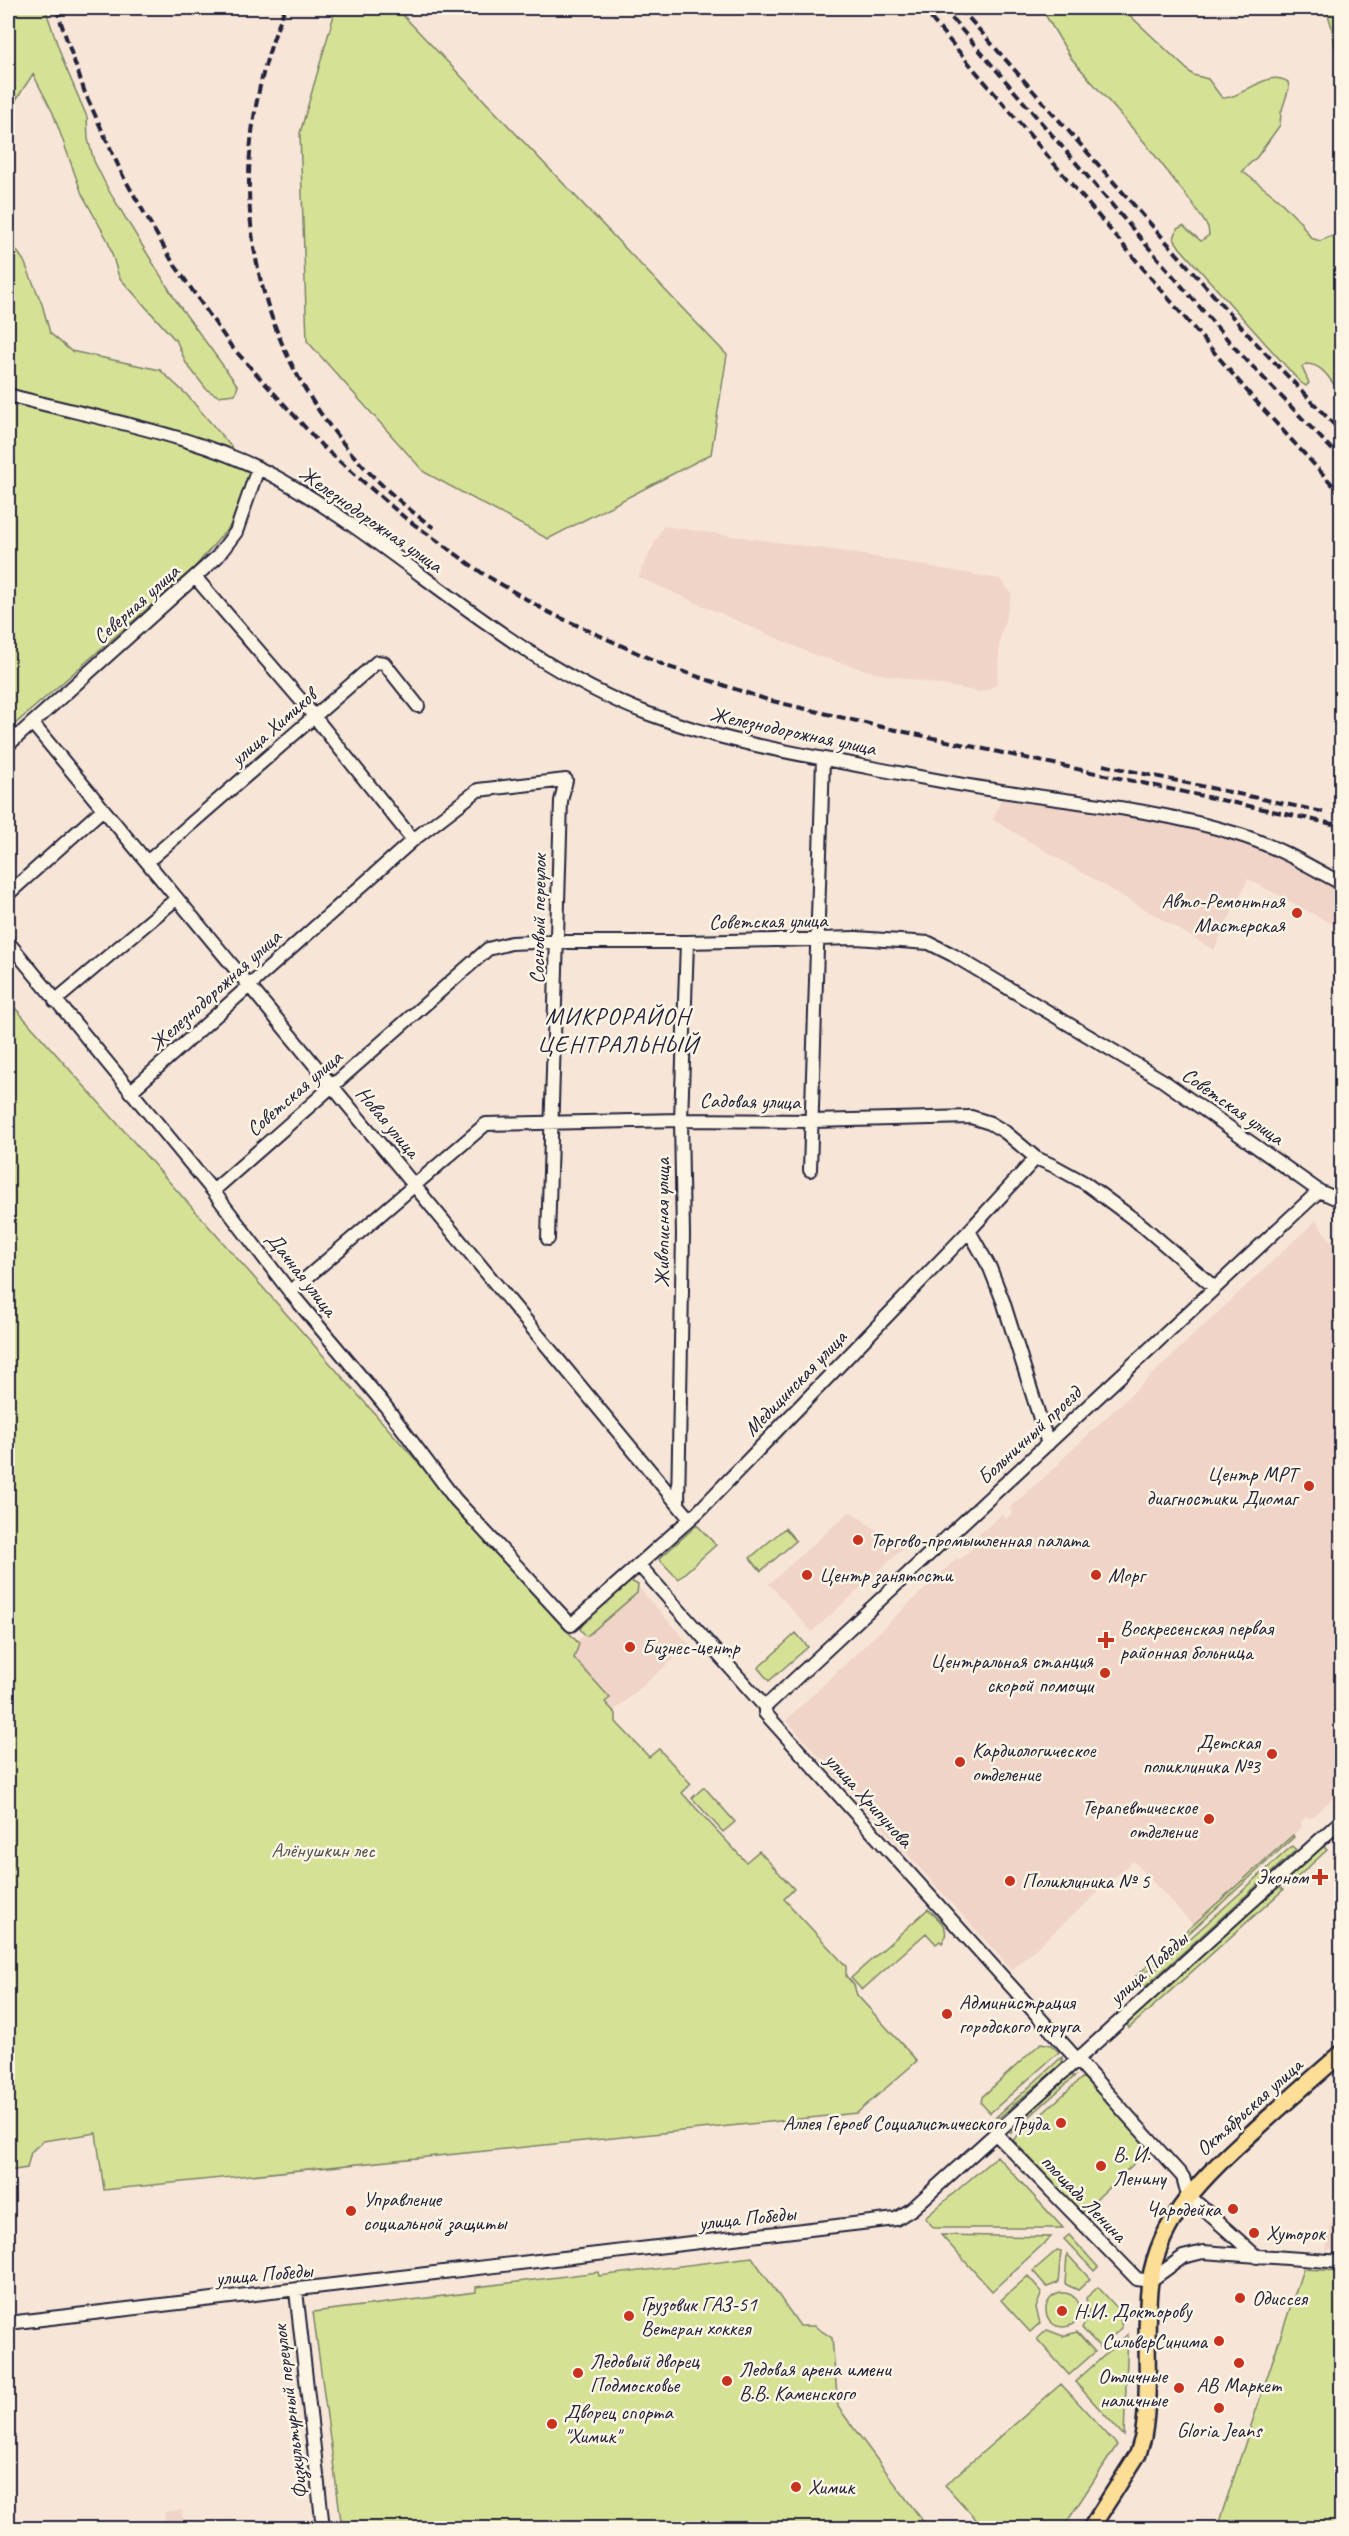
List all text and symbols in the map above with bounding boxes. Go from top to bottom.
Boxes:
street label: Железнодорожная улица [294,460,449,579]
street label: Северная улица [87,557,186,650]
street label: улица Химиков [223,680,324,773]
street label: Железнодорожная улица [708,701,880,762]
street label: Сосновый переулок [524,852,552,984]
place label: Авто-Ремонтная Мастерская [1161,888,1286,938]
marker: Авто-Ремонтная Мастерская [1290,906,1304,920]
street label: Советская улица [709,907,829,935]
street label: Железнодорожная улица [144,923,288,1056]
district label: МИКРОРАЙОН ЦЕНТРАЛЬНЫЙ [537,1001,701,1059]
street label: Советская улица [241,1043,349,1142]
street label: Советская улица [1177,1061,1290,1152]
street label: Новая улица [350,1081,427,1165]
street label: Садовая улица [699,1087,802,1115]
street label: Живописная улица [649,1157,675,1288]
street label: Дачная улица [261,1226,345,1323]
street label: Медицинская улица [738,1323,853,1441]
street label: Больничный проезд [972,1378,1088,1490]
place label: Центр МРТ диагностики Диомаг [1146,1461,1301,1511]
marker: Центр МРТ диагностики Диомаг [1302,1479,1316,1493]
place label: Торгово-промышленная палата [870,1527,1091,1553]
marker: Торгово-промышленная палата [851,1533,865,1547]
place label: Центр занятости [819,1562,954,1589]
place label: Морг [1108,1562,1147,1588]
marker: Центр занятости [800,1568,814,1582]
marker: Морг [1089,1568,1103,1582]
place label: Воскресенская первая районная больница [1120,1615,1275,1665]
marker: Воскресенская первая районная больница [1097,1631,1115,1649]
place label: Бизнес-центр [642,1634,741,1661]
marker: Бизнес-центр [623,1640,637,1654]
place label: Центральная станция скорой помощи [930,1648,1096,1698]
marker: Центральная станция скорой помощи [1098,1666,1112,1680]
place label: Детская поликлиника №3 [1143,1729,1262,1779]
place label: Кардиологическое отделение [972,1737,1097,1787]
street label: улица Хрипунова [818,1746,920,1854]
marker: Детская поликлиника №3 [1265,1747,1279,1761]
marker: Кардиологическое отделение [953,1755,967,1769]
place label: Терапевтическое отделение [1082,1794,1199,1844]
marker: Терапевтическое отделение [1202,1812,1216,1826]
park label: Алёнушкин лес [271,1837,376,1863]
place label: Эконом [1256,1864,1310,1890]
place label: Поликлиника № 5 [1022,1868,1151,1894]
marker: Эконом [1313,1870,1327,1884]
marker: Поликлиника № 5 [1003,1874,1017,1888]
street label: улица Победы [1102,1925,1194,2011]
place label: Администрация городского округа [959,1989,1081,2039]
marker: Администрация городского округа [940,2007,954,2021]
street label: Октябрьская улица [1190,2051,1309,2162]
place label: Аллея Героев Социалистического Труда [783,2110,1051,2136]
marker: Аллея Героев Социалистического Труда [1054,2116,1068,2130]
place label: В. И. Ленину [1113,2141,1168,2191]
street label: площадь Ленина [1036,2148,1134,2249]
marker: В. И. Ленину [1094,2159,1108,2173]
place label: Управление социальной защиты [363,2186,508,2237]
place label: Чародейка [1146,2196,1223,2222]
street label: улица Победы [695,2200,798,2236]
marker: Чародейка [1226,2202,1240,2216]
marker: Управление социальной защиты [344,2204,358,2218]
place label: Хуторок [1266,2220,1326,2246]
marker: Хуторок [1247,2226,1261,2240]
street label: улица Победы [213,2257,315,2291]
place label: Одиссея [1252,2285,1309,2311]
place label: Грузовик ГАЗ-51 Ветеран хоккея [641,2291,758,2341]
marker: Одиссея [1233,2291,1247,2305]
place label: Н.И. Докторову [1074,2298,1193,2324]
marker: Н.И. Докторову [1055,2304,1069,2318]
marker: Грузовик ГАЗ-51 Ветеран хоккея [622,2309,636,2323]
street label: Физкультурный переулок [266,2321,315,2500]
place label: СильверСинима [1102,2328,1209,2354]
marker: СильверСинима [1212,2334,1226,2348]
place label: Ледовый дворец Подмосковье [590,2348,700,2398]
place label: Ледовая арена имени В.В. Каменского [739,2356,892,2406]
marker: АВ Маркет [1232,2356,1246,2370]
place label: Отличные наличные [1098,2363,1169,2413]
marker: Ледовый дворец Подмосковье [571,2366,585,2380]
place label: АВ Маркет [1197,2372,1283,2398]
marker: Ледовая арена имени В.В. Каменского [720,2374,734,2388]
marker: Отличные наличные [1172,2381,1186,2395]
place label: Дворец спорта "Химик" [564,2399,674,2449]
marker: Gloria Jeans [1212,2401,1226,2415]
marker: Дворец спорта "Химик" [545,2417,559,2431]
place label: Gloria Jeans [1177,2417,1263,2443]
place label: Химик [808,2474,856,2500]
marker: Химик [789,2480,803,2494]

